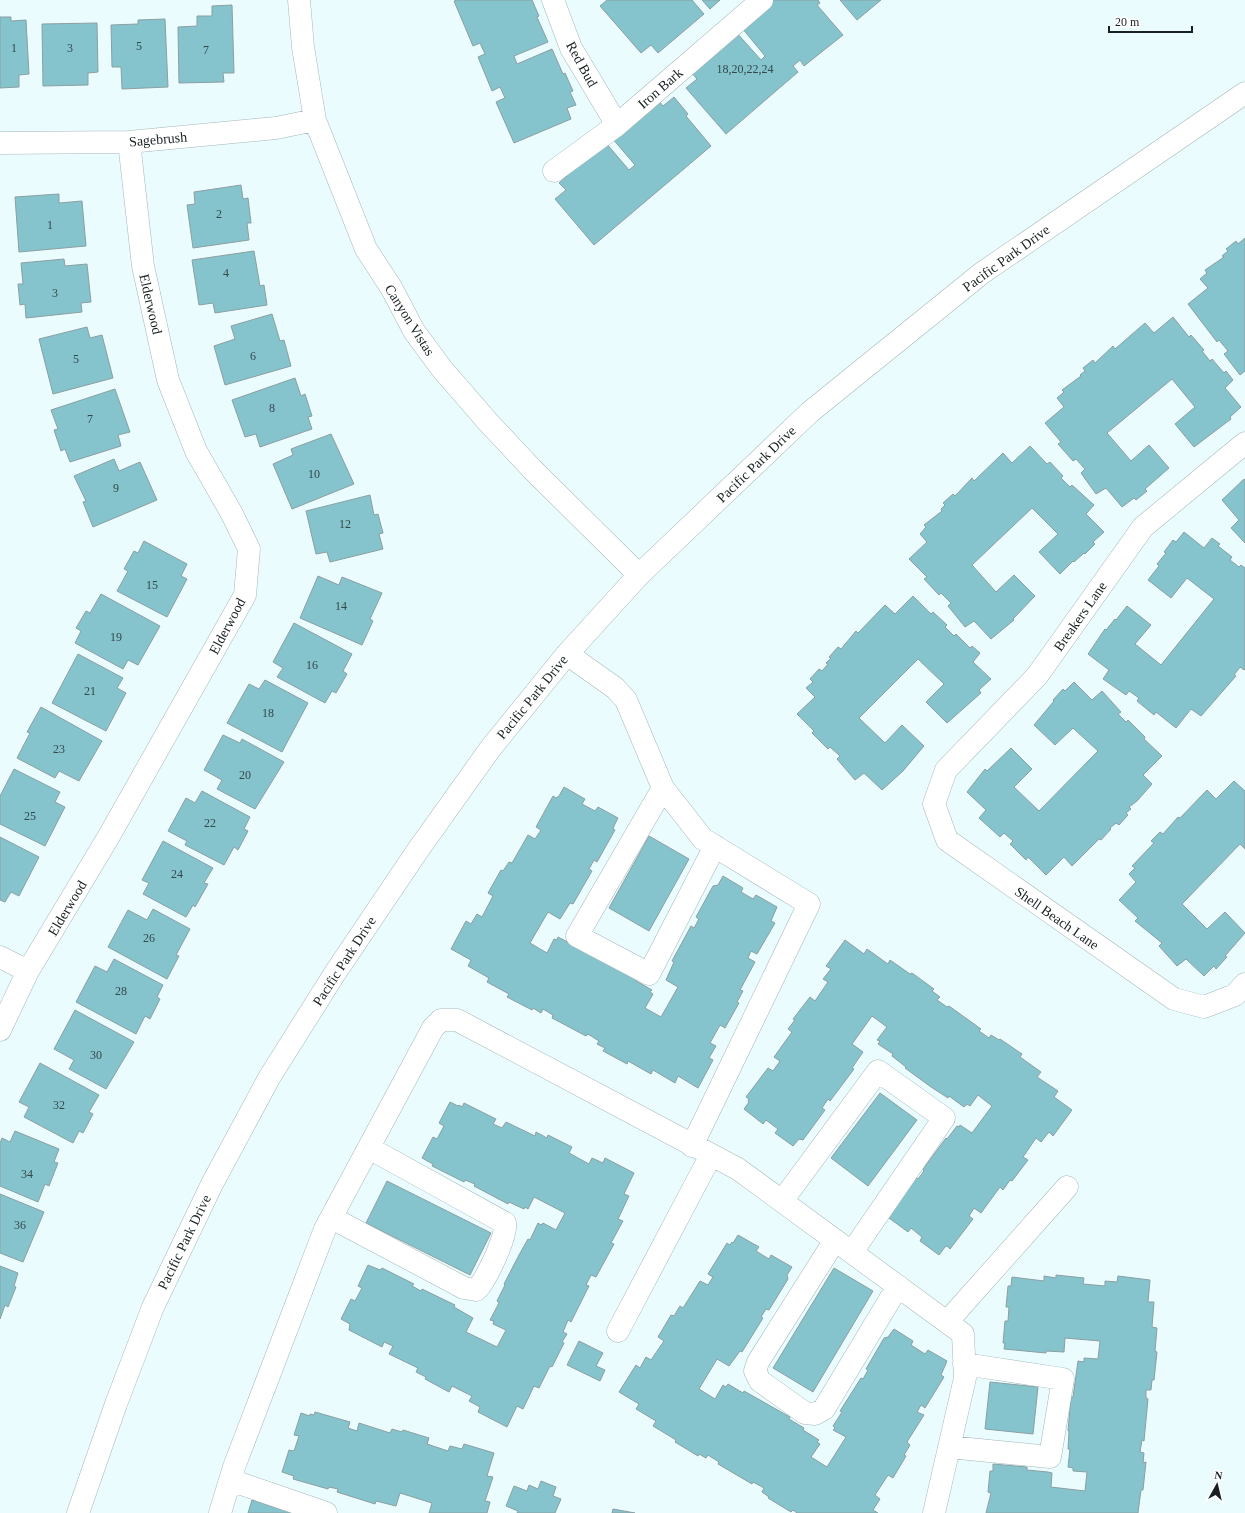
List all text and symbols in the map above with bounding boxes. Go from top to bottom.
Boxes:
scale bar [1109,8,1192,34]
text: 20 m [1115,15,1140,29]
house number: 5 [136,39,142,53]
street label: Red Bud [563,39,600,89]
house number: 1 [11,41,17,55]
house number: 3 [67,41,73,55]
house number: 7 [203,43,209,57]
house number: 18,20,22,24 [717,62,774,76]
street label: Iron Bark [635,65,686,112]
street label: Sagebrush [128,129,188,150]
house number: 2 [216,207,222,221]
house number: 1 [47,218,53,232]
street label: Pacific Park Drive [960,222,1053,295]
house number: 4 [223,266,229,280]
street label: Elderwood [136,272,165,336]
street label: Canyon Vistas [382,282,437,359]
house number: 3 [52,286,58,300]
house number: 6 [250,349,256,363]
house number: 5 [73,352,79,366]
house number: 8 [269,401,275,415]
house number: 7 [87,412,93,426]
street label: Pacific Park Drive [714,423,799,506]
house number: 10 [308,467,320,481]
house number: 9 [113,481,119,495]
house number: 12 [339,517,351,531]
house number: 15 [146,578,158,592]
street label: Breakers Lane [1051,579,1110,654]
street label: Elderwood [206,596,248,657]
house number: 14 [335,599,347,613]
house number: 19 [110,630,122,644]
street label: Pacific Park Drive [494,652,571,742]
house number: 16 [306,658,318,672]
house number: 21 [84,684,96,698]
house number: 18 [262,706,274,720]
house number: 23 [53,742,65,756]
house number: 20 [239,768,251,782]
house number: 25 [24,809,36,823]
house number: 22 [204,816,216,830]
house number: 24 [171,867,183,881]
street label: Elderwood [45,878,90,938]
street label: Shell Beach Lane [1012,884,1101,953]
street label: Pacific Park Drive [310,914,379,1009]
house number: 26 [143,931,155,945]
house number: 28 [115,984,127,998]
house number: 30 [90,1048,102,1062]
house number: 32 [53,1098,65,1112]
house number: 34 [21,1167,33,1181]
street label: Pacific Park Drive [155,1192,214,1292]
house number: 36 [14,1218,26,1232]
north arrow [1197,1465,1237,1505]
text: N [1214,1469,1223,1482]

